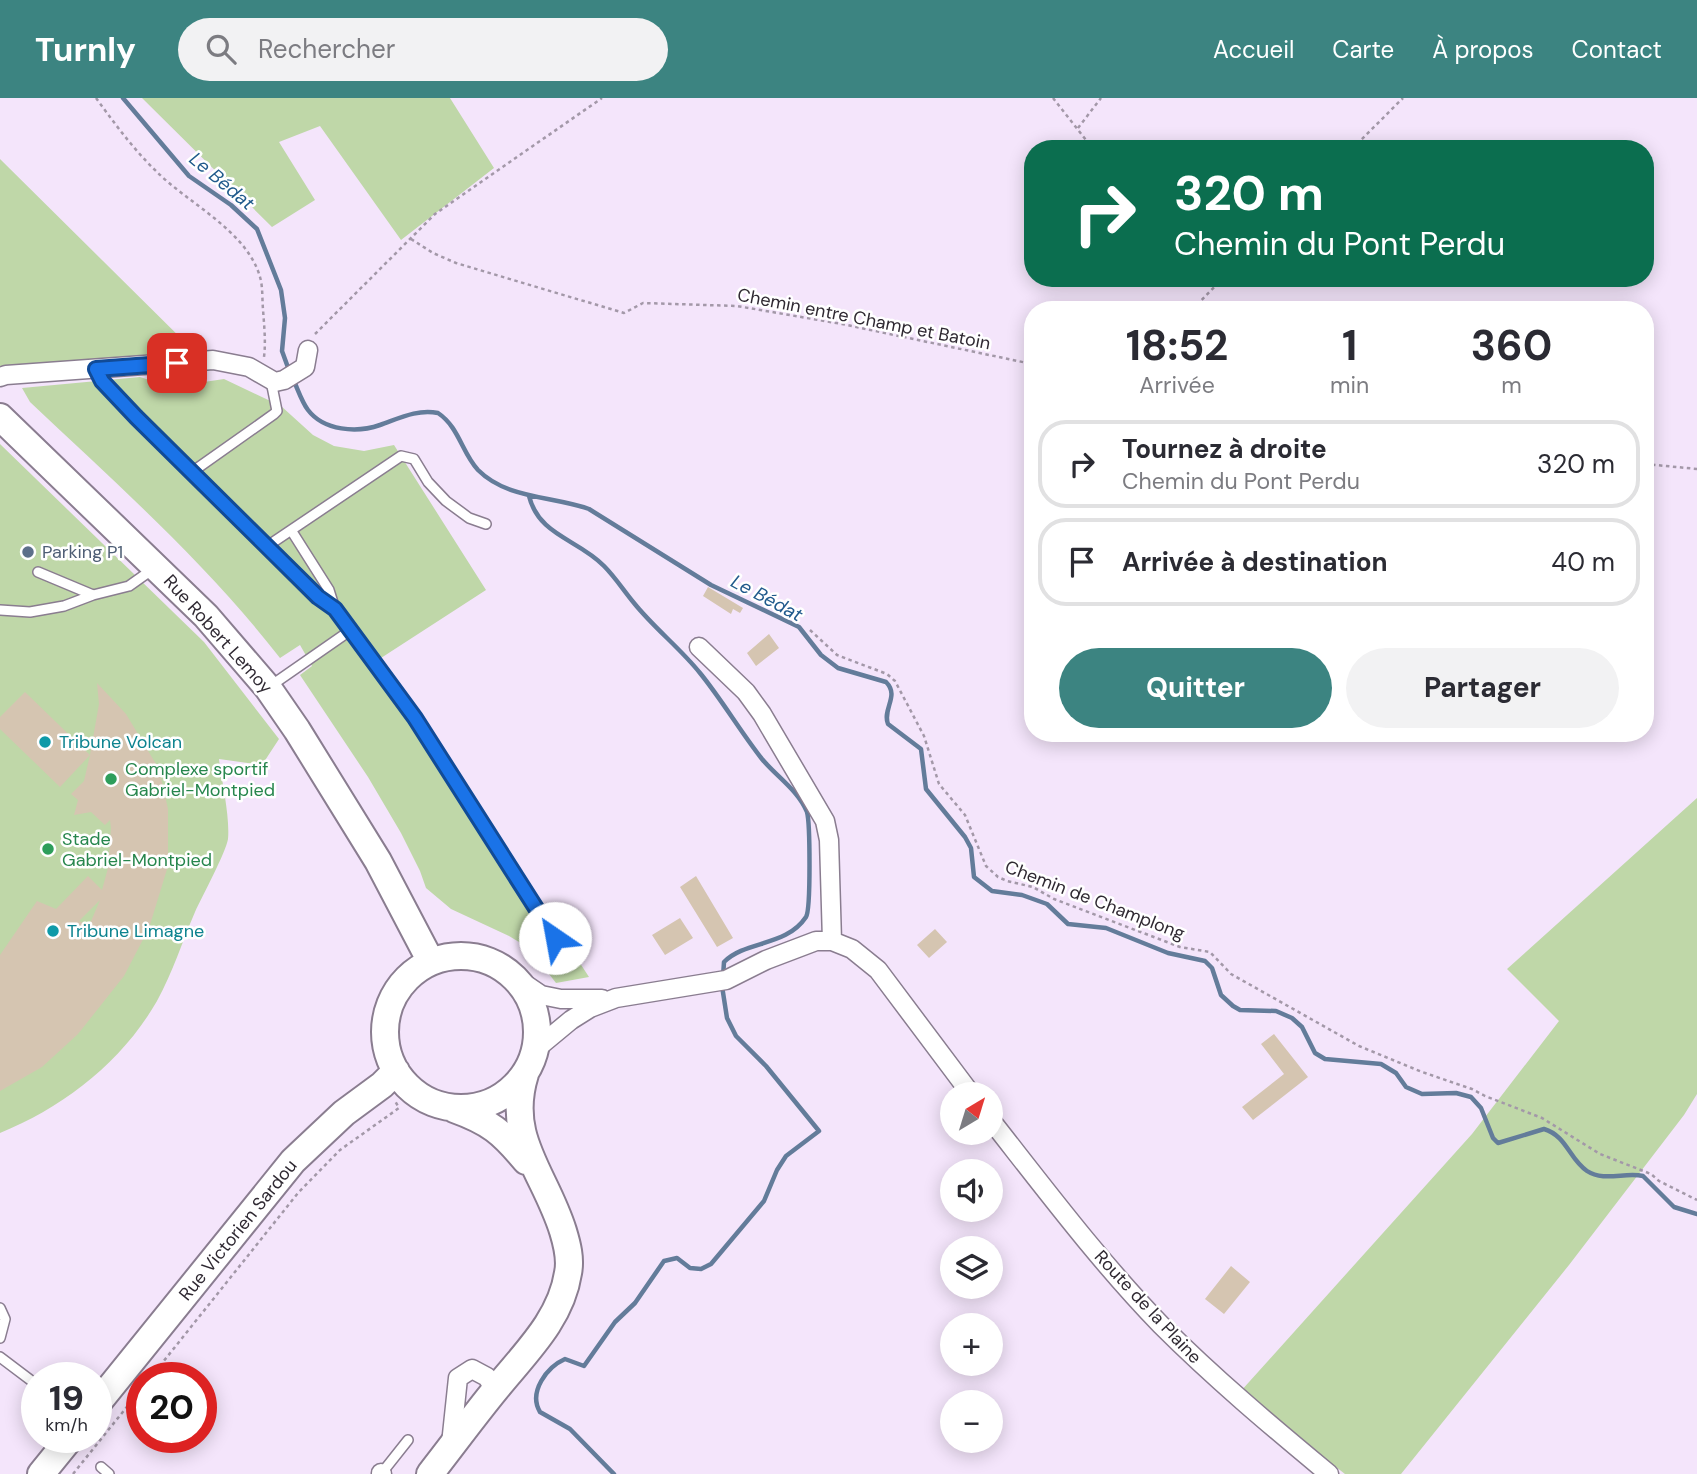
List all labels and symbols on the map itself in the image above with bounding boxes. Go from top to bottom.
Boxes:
water label: Le Bédat [184,146,260,216]
street label: Chemin entre Champ et Batoin [735,283,993,355]
pin [147,333,207,393]
place label: Parking P1 [42,540,123,564]
marker: Parking P1 [20,544,36,560]
street label: Rue Robert Lemoy [158,569,278,699]
water label: Le Bédat [727,569,808,628]
place label: Tribune Volcan [59,730,182,754]
marker: Tribune Volcan [37,734,53,750]
place label: Complexe sportif Gabriel-Montpied [125,757,275,802]
marker: Complexe sportif Gabriel-Montpied [103,771,119,787]
place label: Stade Gabriel-Montpied [62,827,212,872]
marker: Stade Gabriel-Montpied [40,841,56,857]
street label: Chemin de Champlong [1002,855,1188,945]
position arrow [518,901,592,975]
place label: Tribune Limagne [67,919,204,943]
marker: Tribune Limagne [45,923,61,939]
north arrow [940,1082,1003,1144]
street label: Rue Victorien Sardou [174,1154,302,1306]
street label: Route de la Plaine [1089,1245,1207,1369]
speed limit sign: 20 [126,1362,217,1453]

